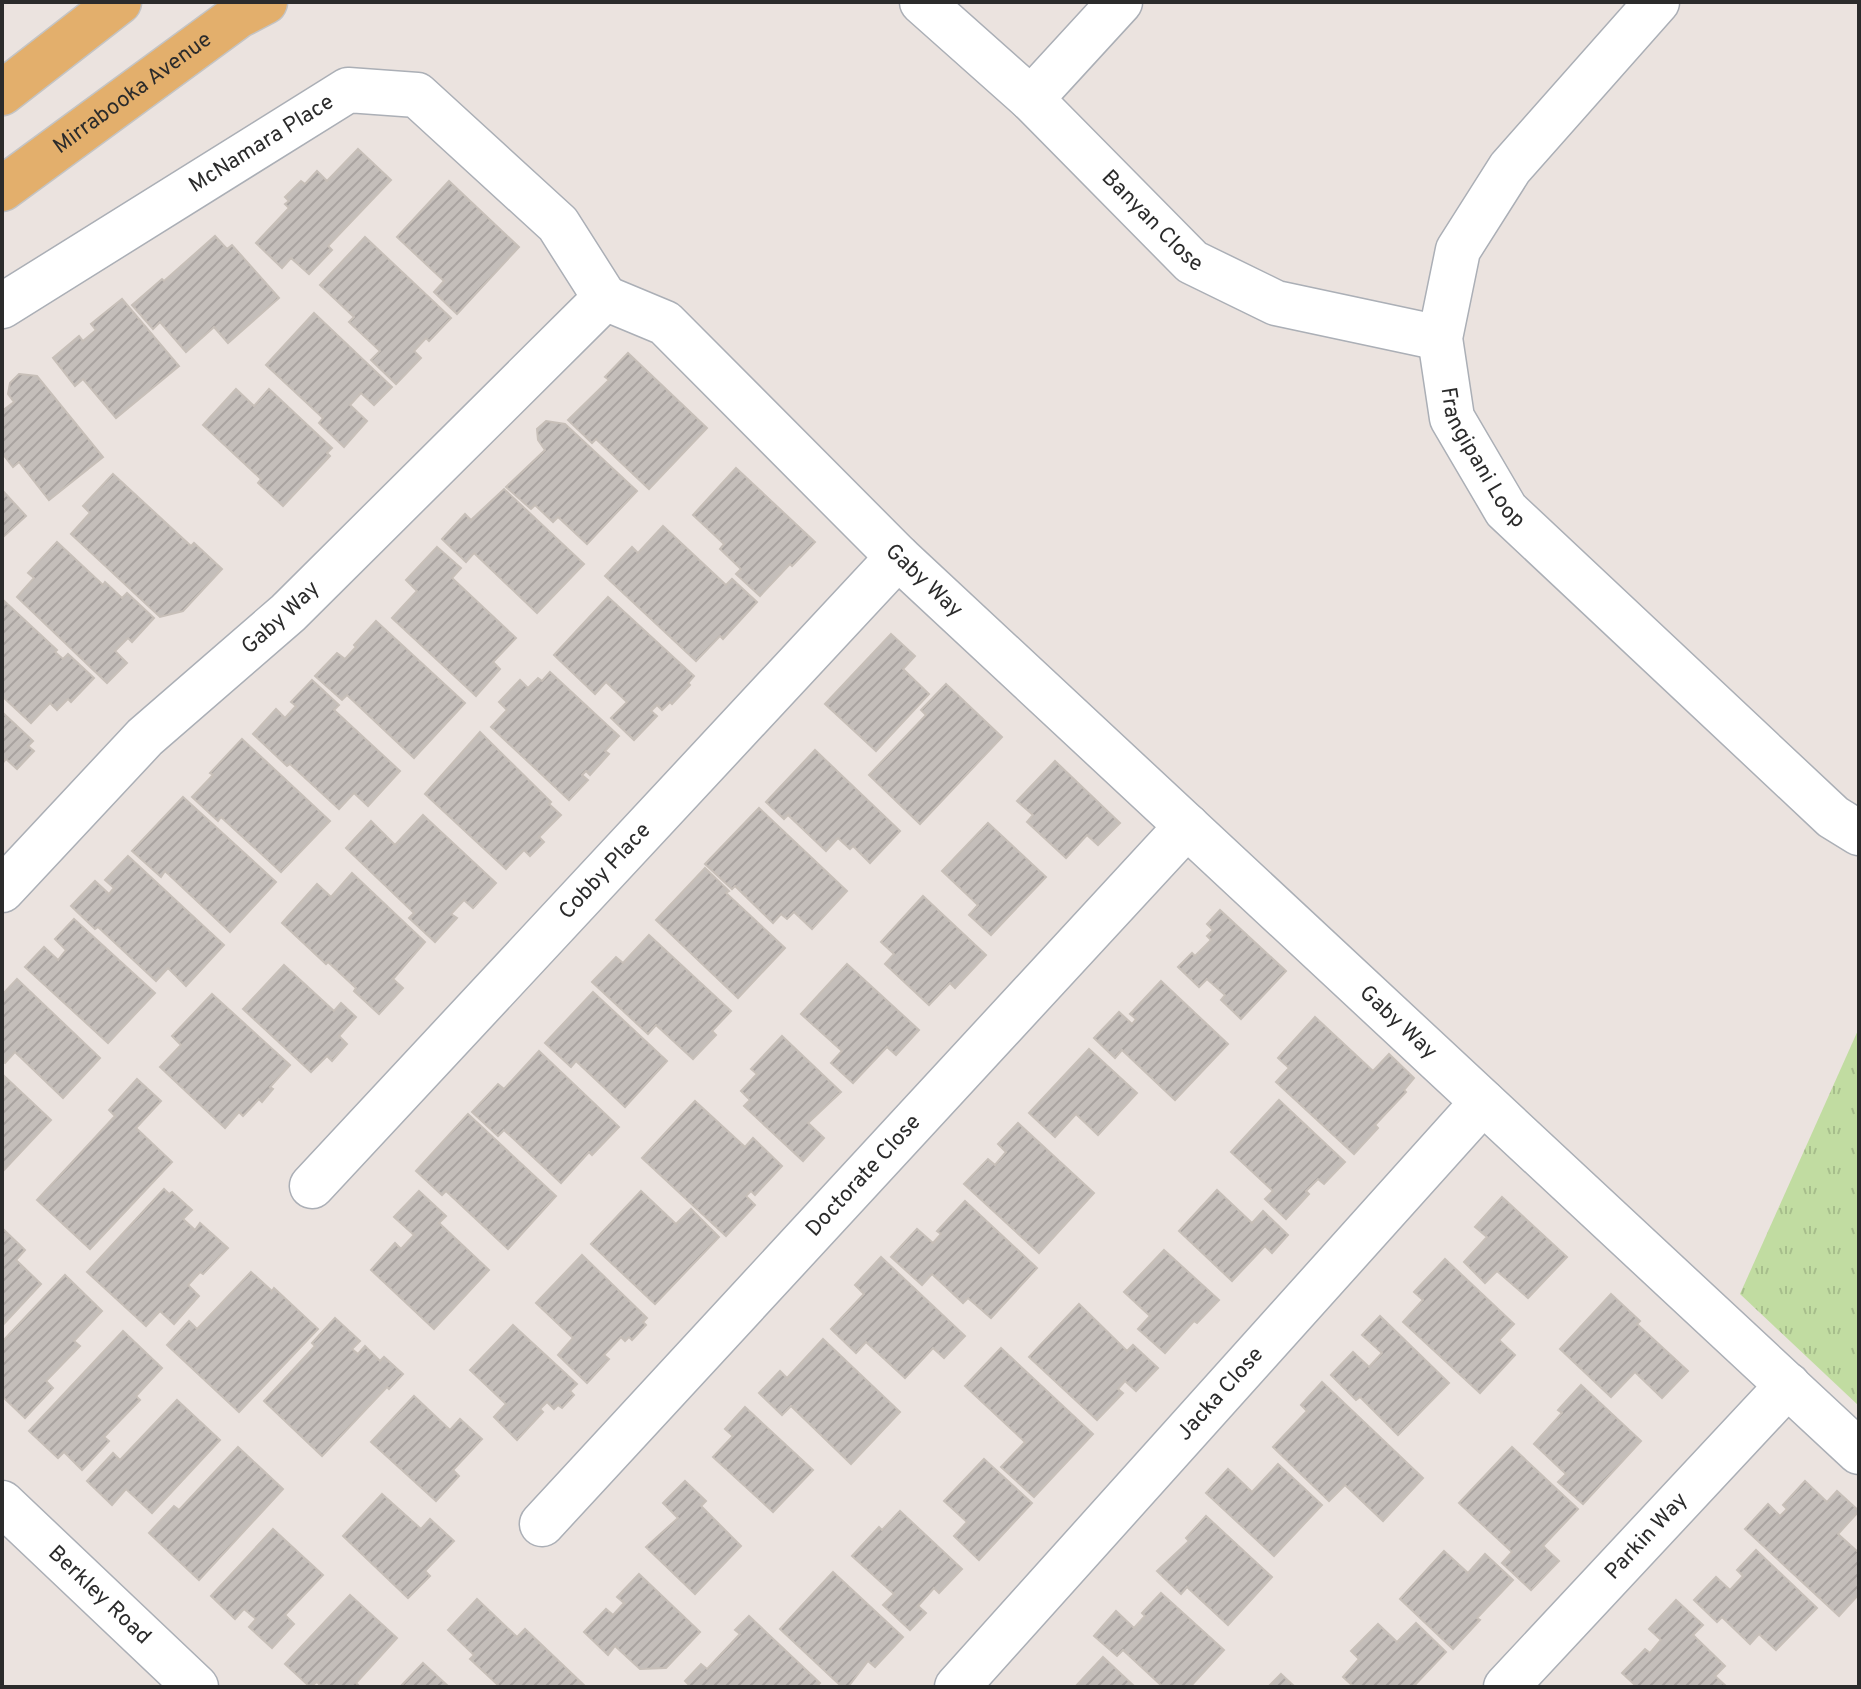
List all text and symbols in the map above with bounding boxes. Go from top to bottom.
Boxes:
street label: Mirrabooka Avenue [48,26,217,160]
street label: McNamara Place [184,89,339,199]
street label: Banyan Close [1095,164,1207,278]
street label: Frangipani Loop [1434,385,1531,534]
street label: Gaby Way [879,538,968,624]
street label: Gaby Way [236,576,326,660]
street label: Cobby Place [553,817,657,925]
street label: Gaby Way [1353,980,1442,1065]
street label: Doctorate Close [800,1109,927,1243]
street label: Jacka Close [1171,1342,1270,1446]
street label: Parkin Way [1599,1487,1694,1586]
street label: Berkley Road [42,1540,156,1650]

